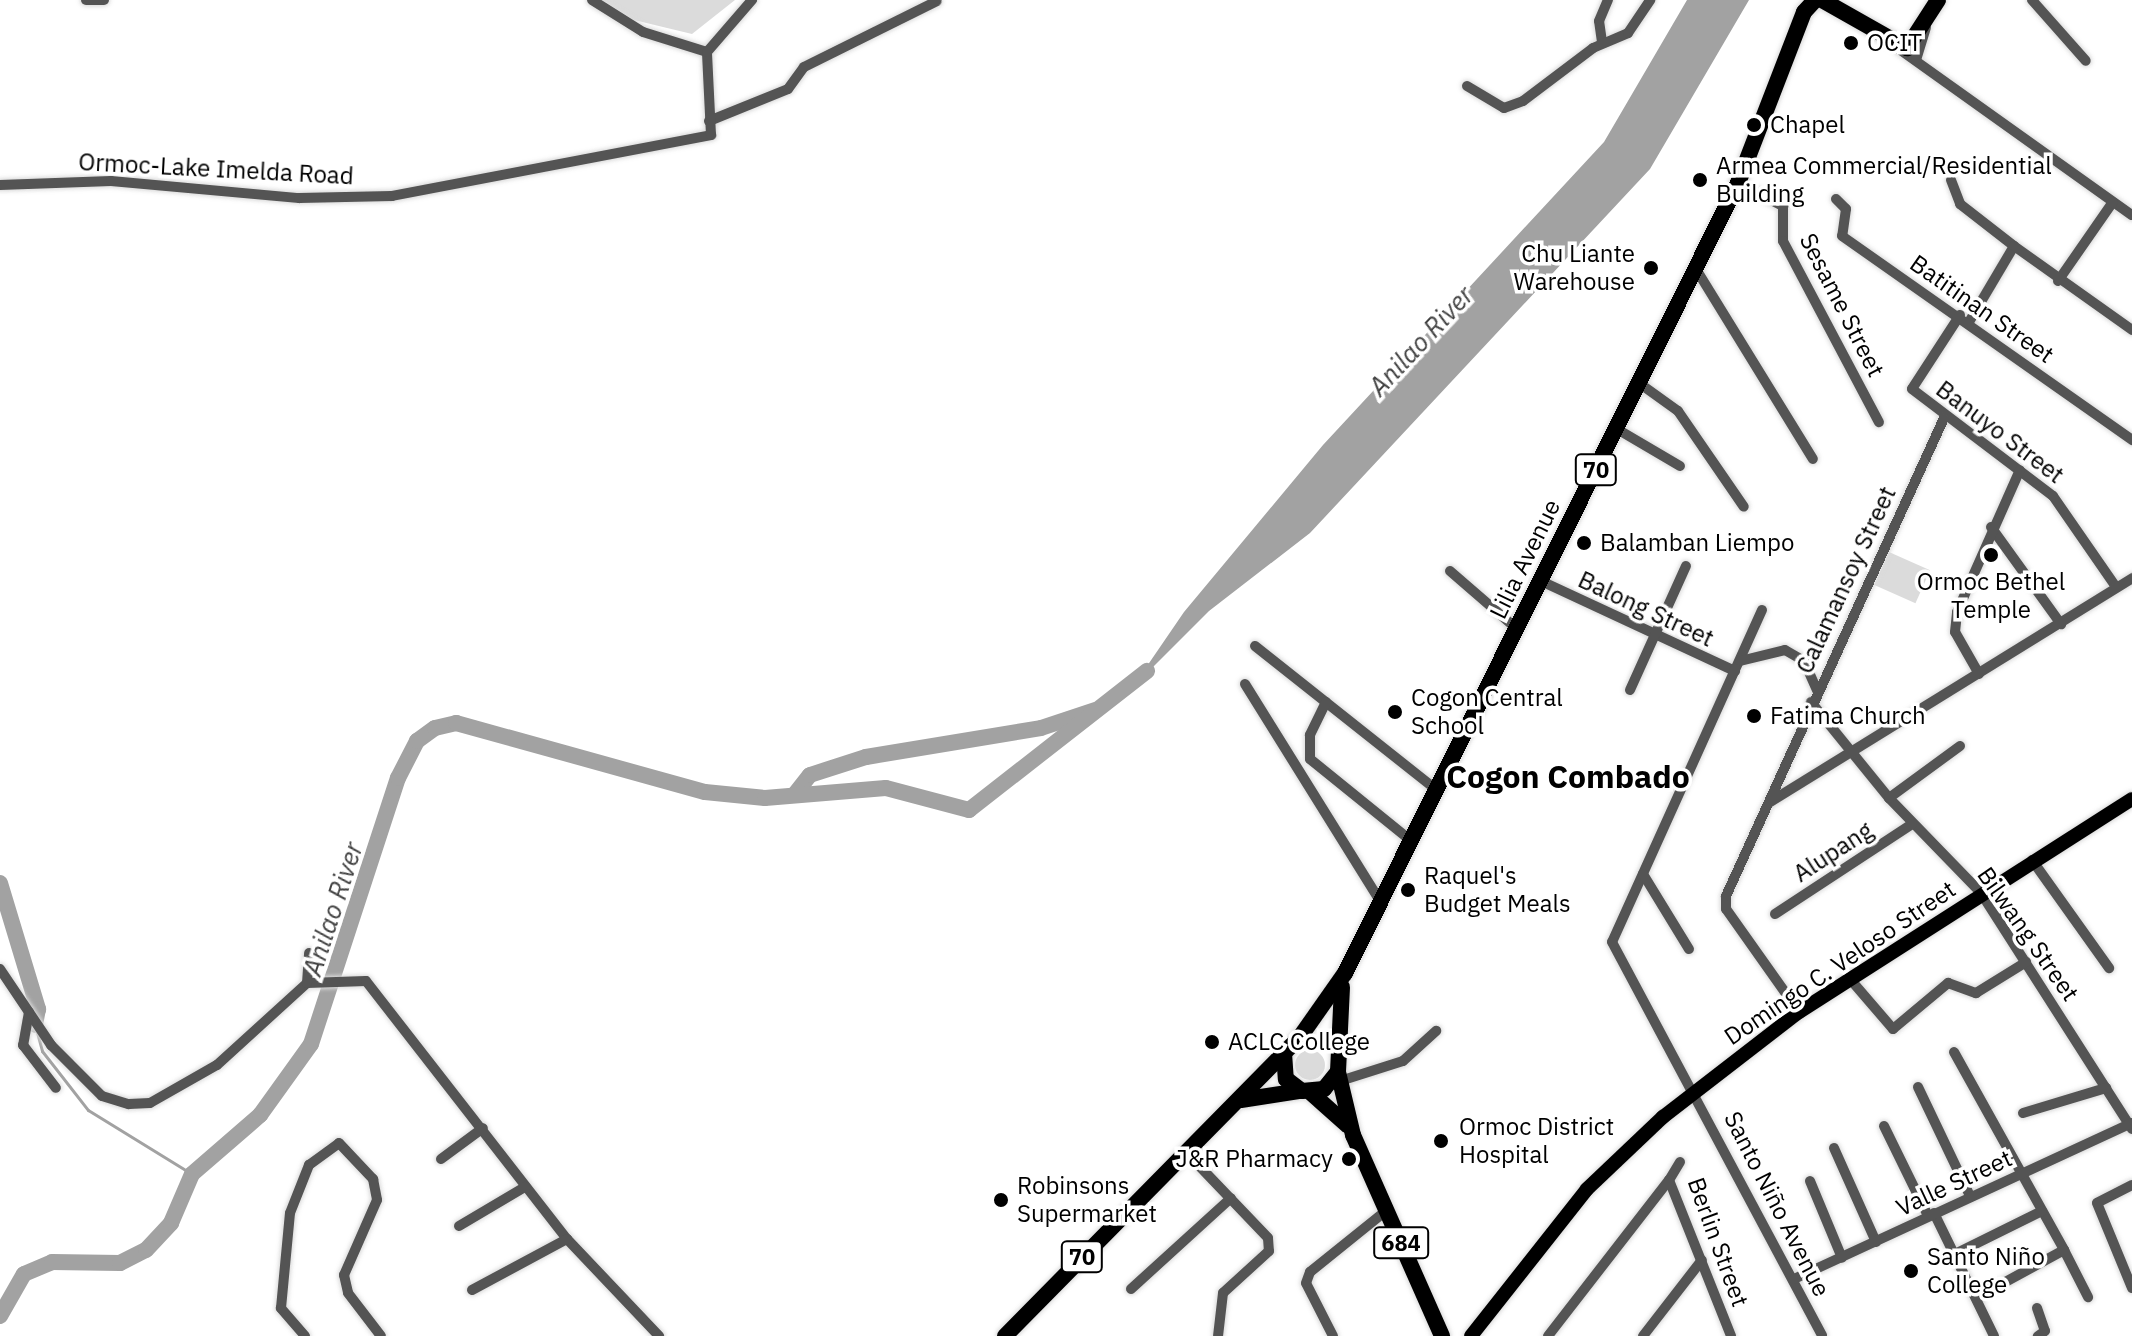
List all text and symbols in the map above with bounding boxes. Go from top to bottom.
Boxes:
place label: OCIT [1867,29,1922,57]
marker: OCIT [1842,34,1860,52]
place label: Chapel [1770,111,1845,139]
marker: Chapel [1745,116,1763,134]
street label: Ormoc-Lake Imelda Road [78,147,354,191]
place label: Armea Commercial/Residential Building [1716,152,2052,208]
marker: Armea Commercial/Residential Building [1691,171,1709,189]
street label: Sesame Street [1793,228,1891,382]
place label: Chu Liante Warehouse [1514,240,1635,296]
street label: Batitinan Street [1905,249,2059,369]
marker: Chu Liante Warehouse [1642,259,1660,277]
water label: Anilao River [1362,280,1480,402]
street label: Banuyo Street [1930,375,2070,489]
road number: 70 [1574,452,1618,488]
street label: Calamansoy Street [1790,482,1902,678]
street label: Lilia Avenue [1484,495,1566,623]
place label: Balamban Liempo [1600,529,1794,557]
marker: Balamban Liempo [1575,534,1593,552]
marker: Ormoc Bethel Temple [1982,546,2000,564]
street label: Balong Street [1574,565,1718,653]
place label: Ormoc Bethel Temple [1917,568,2065,624]
place label: Cogon Central School [1411,684,1563,740]
place label: Fatima Church [1770,702,1926,730]
marker: Cogon Central School [1386,703,1404,721]
marker: Fatima Church [1745,707,1763,725]
district label: Cogon Combado [1446,757,1690,795]
street label: Alupang [1788,816,1878,888]
water label: Anilao River [297,838,369,980]
street label: Bilwang Street [1971,861,2085,1007]
place label: Raquel's Budget Meals [1424,862,1571,918]
street label: Domingo C. Veloso Street [1719,875,1961,1051]
marker: Raquel's Budget Meals [1399,881,1417,899]
place label: ACLC College [1228,1028,1370,1056]
marker: ACLC College [1203,1033,1221,1051]
street label: Santo Niño Avenue [1718,1107,1836,1301]
place label: Ormoc District Hospital [1459,1113,1614,1169]
marker: Ormoc District Hospital [1430,1130,1452,1152]
street label: Valle Street [1892,1144,2016,1222]
place label: J&R Pharmacy [1175,1145,1333,1173]
marker: J&R Pharmacy [1340,1150,1358,1168]
place label: Robinsons Supermarket [1017,1172,1157,1228]
street label: Berlin Street [1681,1173,1755,1311]
marker: Robinsons Supermarket [992,1191,1010,1209]
road number: 684 [1373,1225,1429,1261]
road number: 70 [1060,1239,1104,1275]
place label: Santo Niño College [1927,1243,2045,1299]
marker: Santo Niño College [1902,1262,1920,1280]

